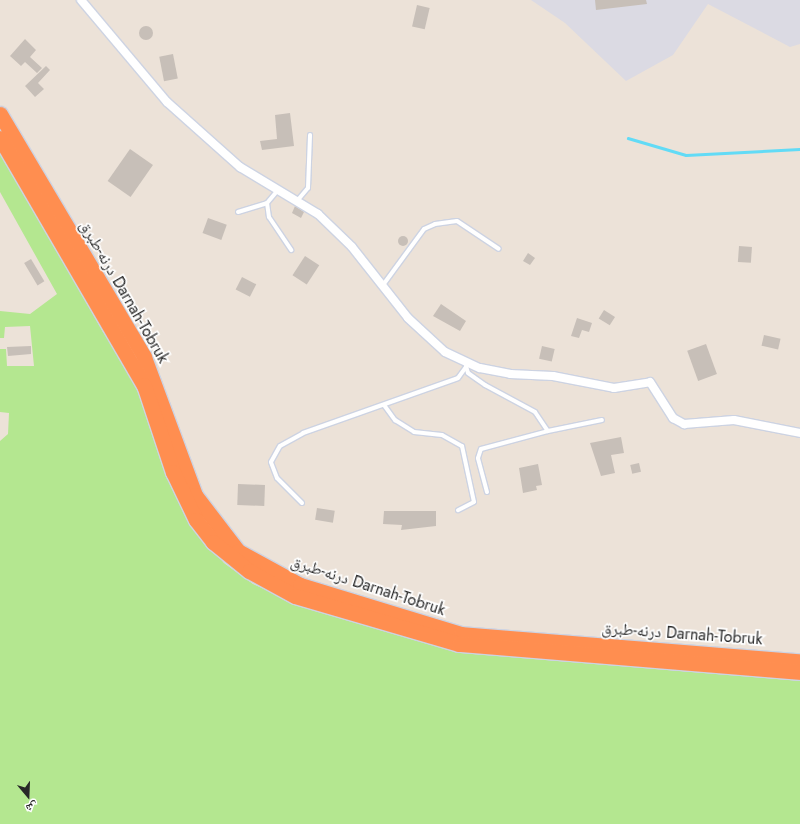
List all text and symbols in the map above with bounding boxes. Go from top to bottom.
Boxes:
street label: درنه-طبرق Darnah-Tobruk [75,217,173,367]
street label: درنه-طبرق Darnah-Tobruk [288,552,448,620]
street label: درنه-طبرق Darnah-Tobruk [601,619,763,649]
north arrow [8,776,48,816]
text: ش [24,798,40,817]

